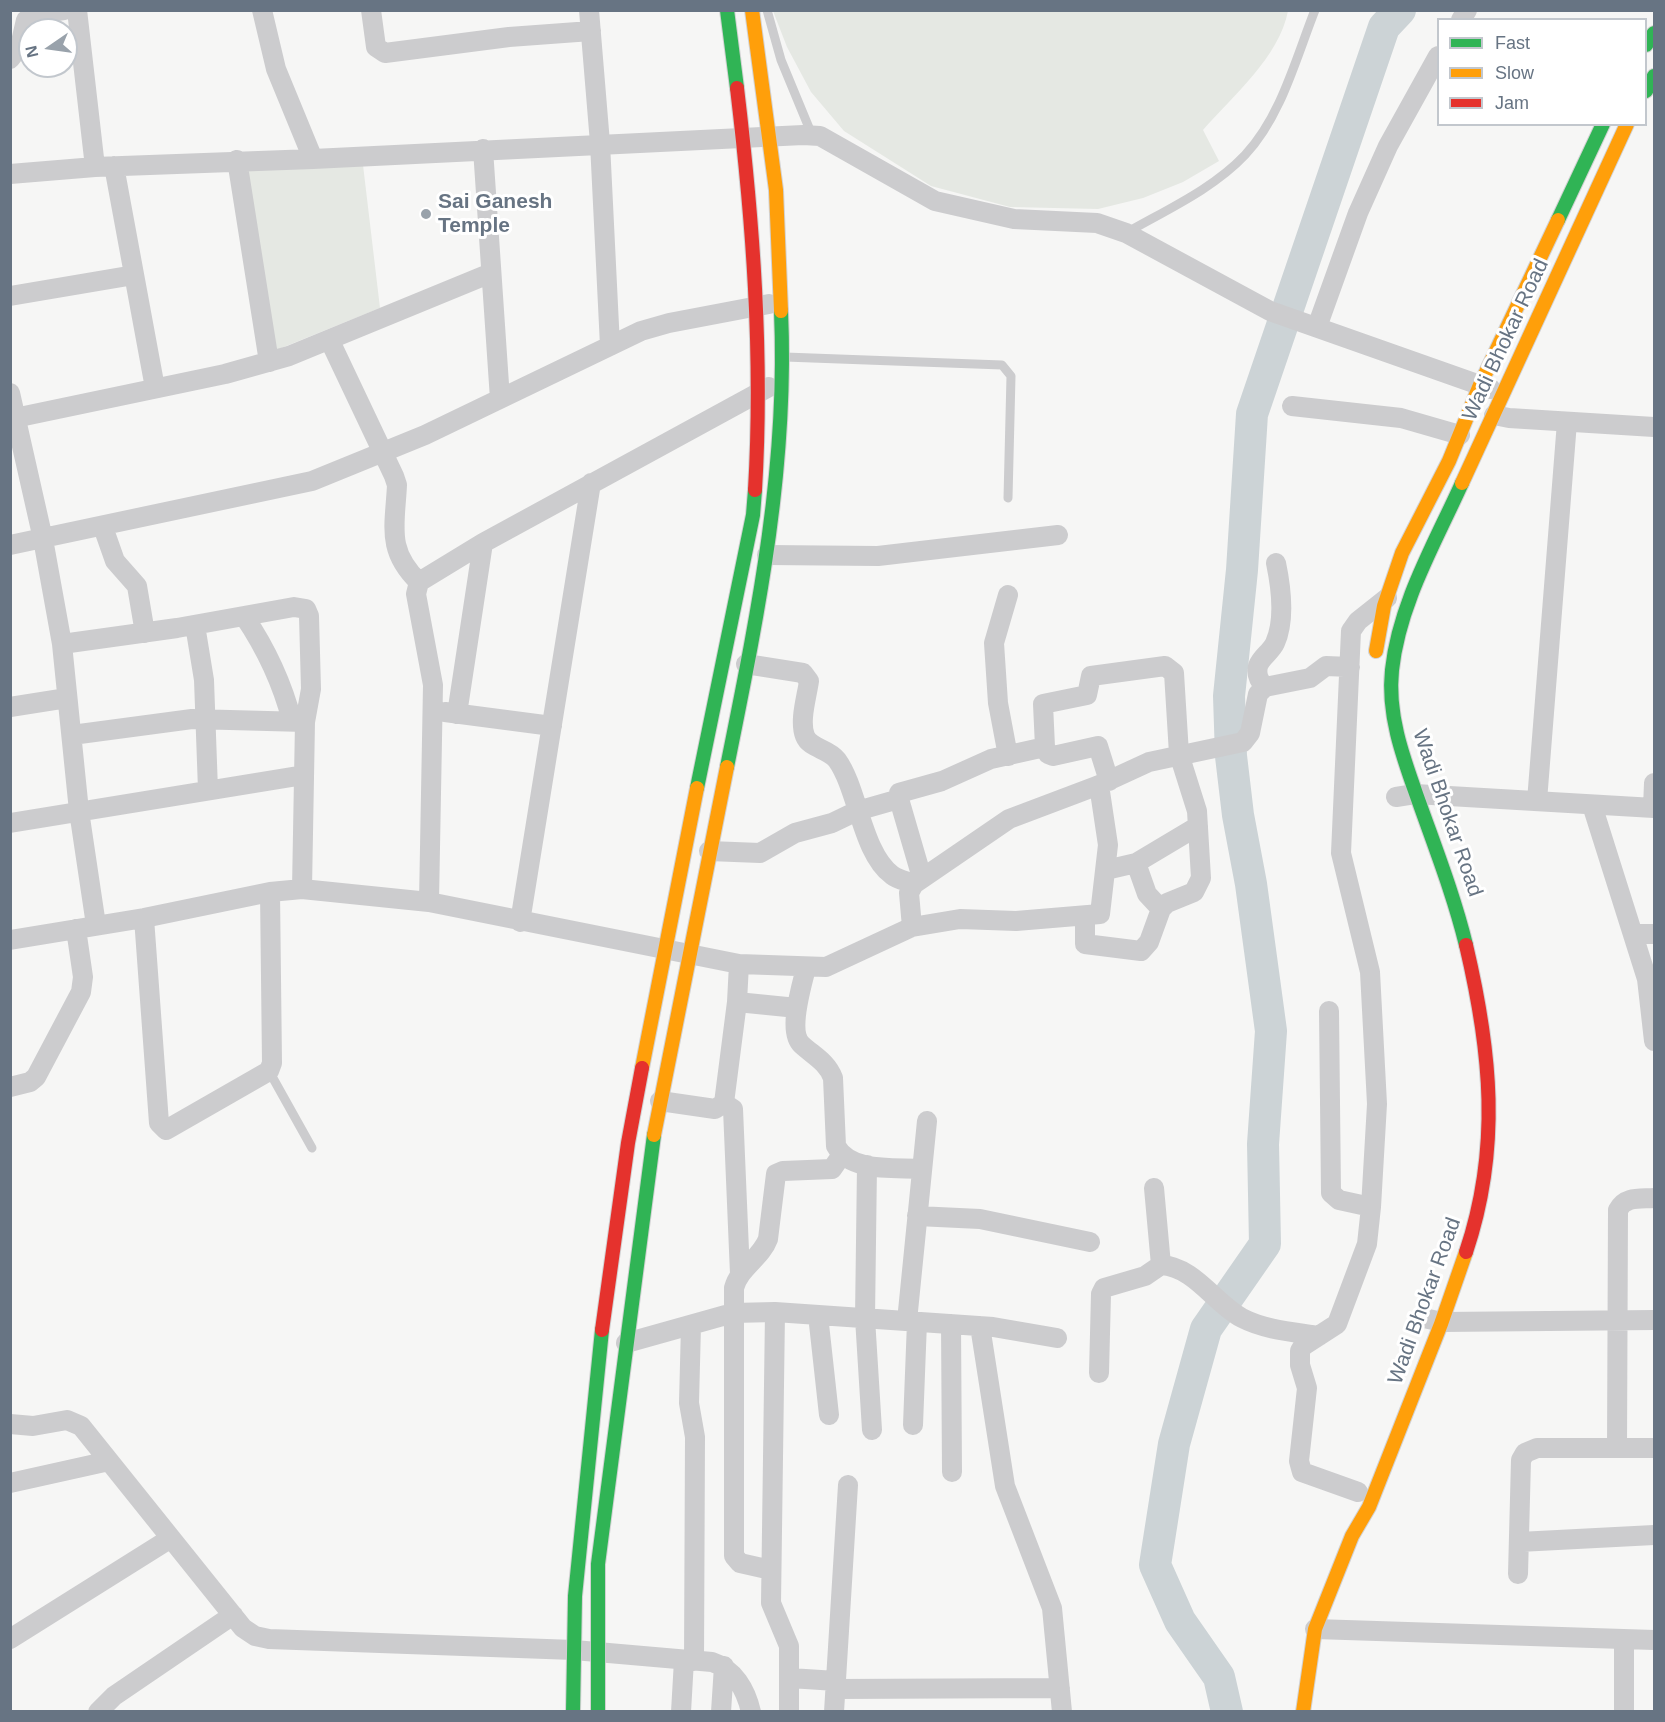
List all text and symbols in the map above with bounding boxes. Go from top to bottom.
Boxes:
north arrow [18,18,78,78]
legend [1437,18,1647,126]
text: Fast [1495,33,1530,53]
text: N [22,44,42,59]
text: Slow [1495,63,1534,83]
text: Jam [1495,93,1529,113]
place label: Sai Ganesh Temple [438,189,552,239]
marker: Sai Ganesh Temple [419,207,433,221]
street label: Wadi Bhokar Road [1458,255,1554,425]
street label: Wadi Bhokar Road [1407,726,1487,900]
street label: Wadi Bhokar Road [1383,1214,1467,1388]

